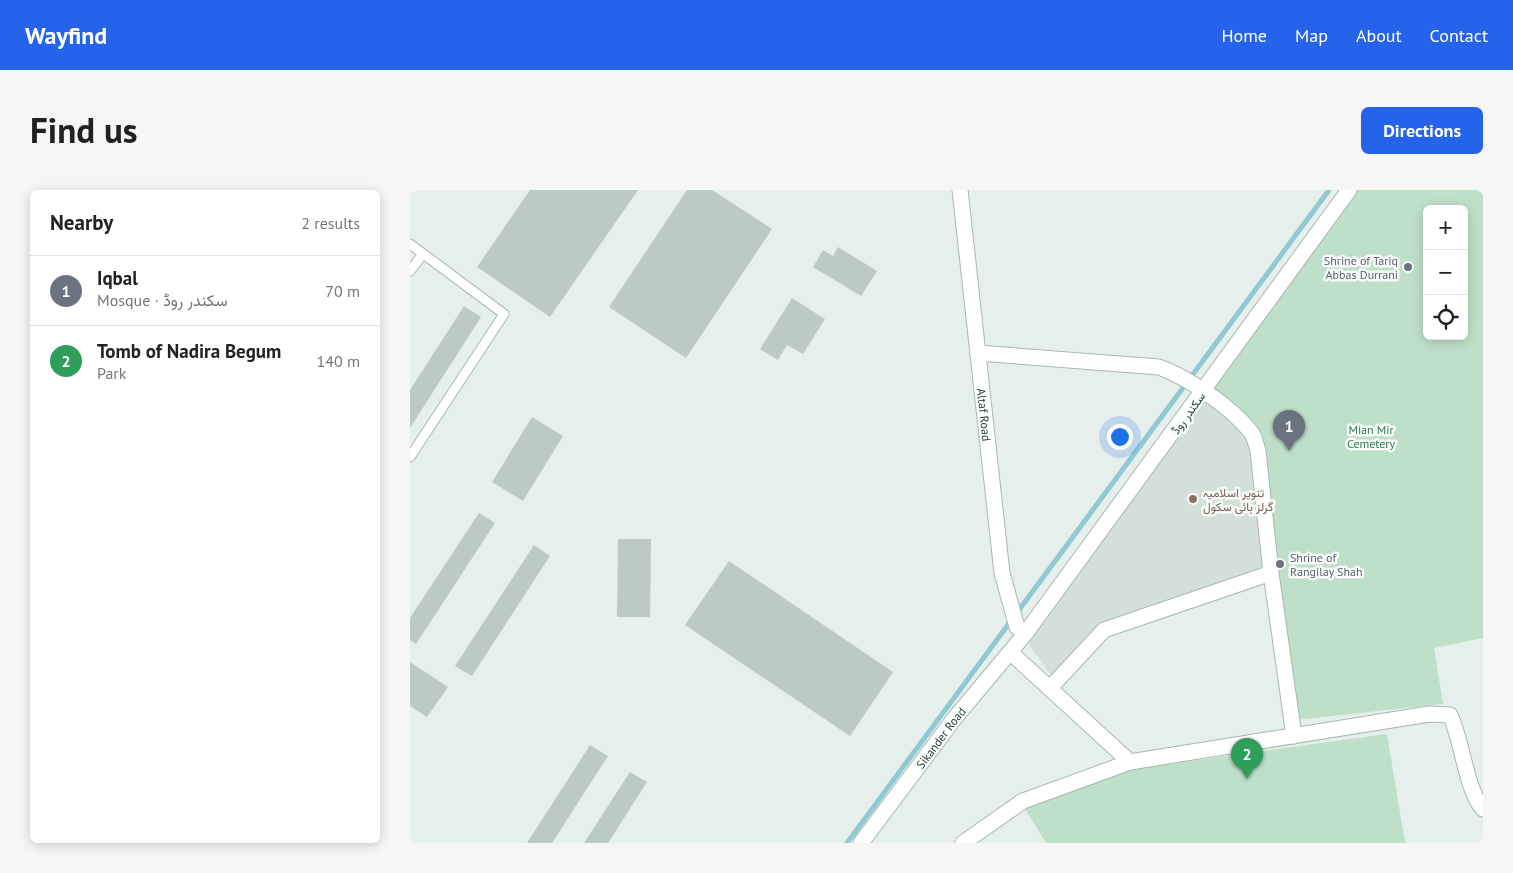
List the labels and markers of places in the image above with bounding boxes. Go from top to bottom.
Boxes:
place label: Shrine of Tariq Abbas Durrani [1324,253,1398,282]
marker: Shrine of Tariq Abbas Durrani [1402,261,1414,273]
pin: 1 [1273,410,1305,451]
place label: تنویر اسلامیہ گرلز ہائی سکول [1203,485,1273,515]
marker: تنویر اسلامیہ گرلز ہائی سکول [1187,493,1199,505]
place label: Shrine of Rangilay Shah [1290,550,1362,579]
marker: Shrine of Rangilay Shah [1274,558,1286,570]
pin: 2 [1231,738,1263,779]

